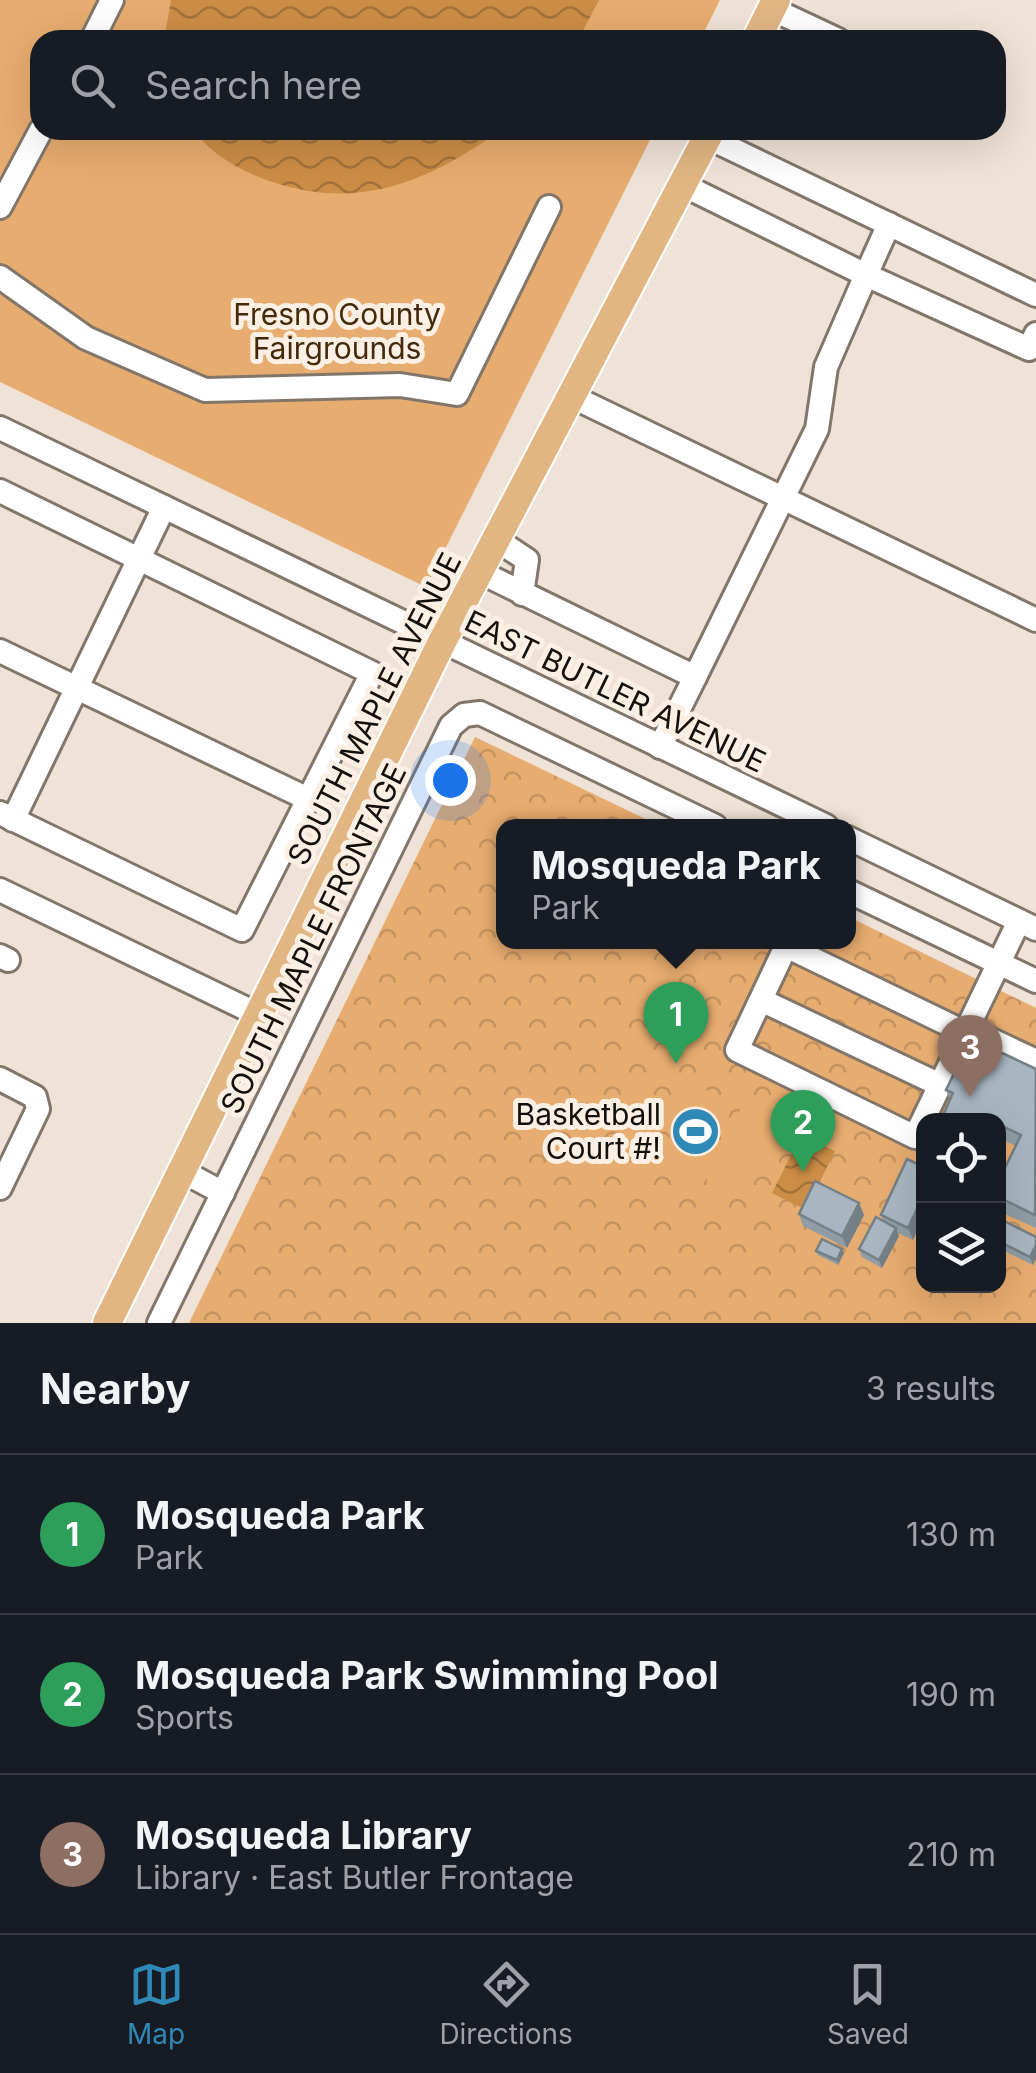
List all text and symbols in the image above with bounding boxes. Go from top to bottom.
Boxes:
search box [30,30,1006,140]
icon: search [65,58,120,113]
text: Search here [145,62,362,108]
park label: Fresno County Fairgrounds [233,296,441,366]
street label: SOUTH MAPLE AVENUE [280,547,469,871]
street label: EAST BUTLER AVENUE [459,603,772,780]
your location [425,755,476,806]
street label: SOUTH MAPLE FRONTAGE [213,758,414,1119]
popup [496,819,856,949]
text: Mosqueda Park [531,842,821,888]
text: Park [531,888,600,927]
pin: 1 [644,982,708,1064]
pin: 3 [938,1014,1002,1097]
pin: 2 [770,1090,836,1172]
place label: Basketball Court #! [516,1096,661,1166]
sports icon: Basketball Court #! [670,1106,722,1158]
map controls [916,1113,1006,1293]
button: locate [916,1113,1006,1203]
button: layers [916,1203,1006,1293]
text: Nearby [40,1363,191,1414]
text: 3 results [866,1369,996,1408]
text: Mosqueda Park [135,1492,425,1538]
text: 1 [66,1515,79,1554]
text: 130 m [906,1515,996,1554]
text: Park [135,1538,204,1577]
text: Mosqueda Park Swimming Pool [135,1652,719,1698]
text: 2 [62,1675,83,1714]
text: 190 m [906,1675,996,1714]
text: Sports [135,1698,234,1737]
text: Mosqueda Library [135,1812,472,1858]
text: 3 [62,1835,83,1874]
text: 210 m [906,1835,996,1874]
text: Library · East Butler Frontage [135,1858,574,1897]
tab: Map [127,1957,185,2051]
tab: Directions [439,1957,573,2051]
tab: Saved [827,1957,909,2051]

